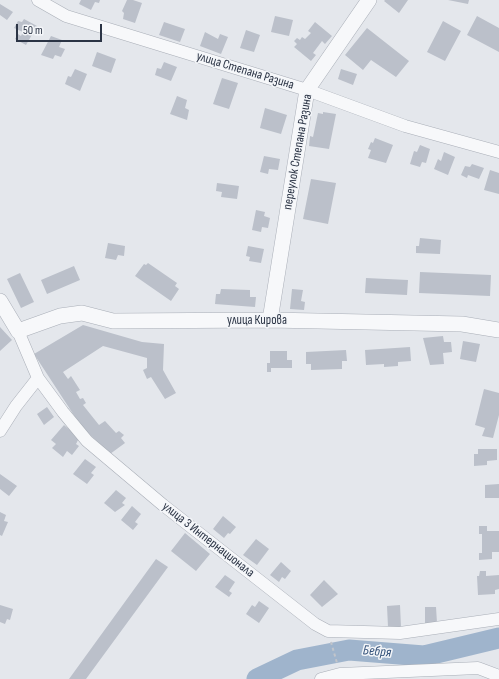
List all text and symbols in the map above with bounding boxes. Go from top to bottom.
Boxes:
scale bar [18,16,104,42]
text: 50 m [23,23,43,38]
street label: улица Степана Разина [194,49,296,93]
street label: переулок Степана Разина [280,93,316,211]
street label: улица Кирова [227,313,287,329]
street label: улица 3 Интернационала [159,499,257,581]
water label: Бебря [362,642,392,662]

